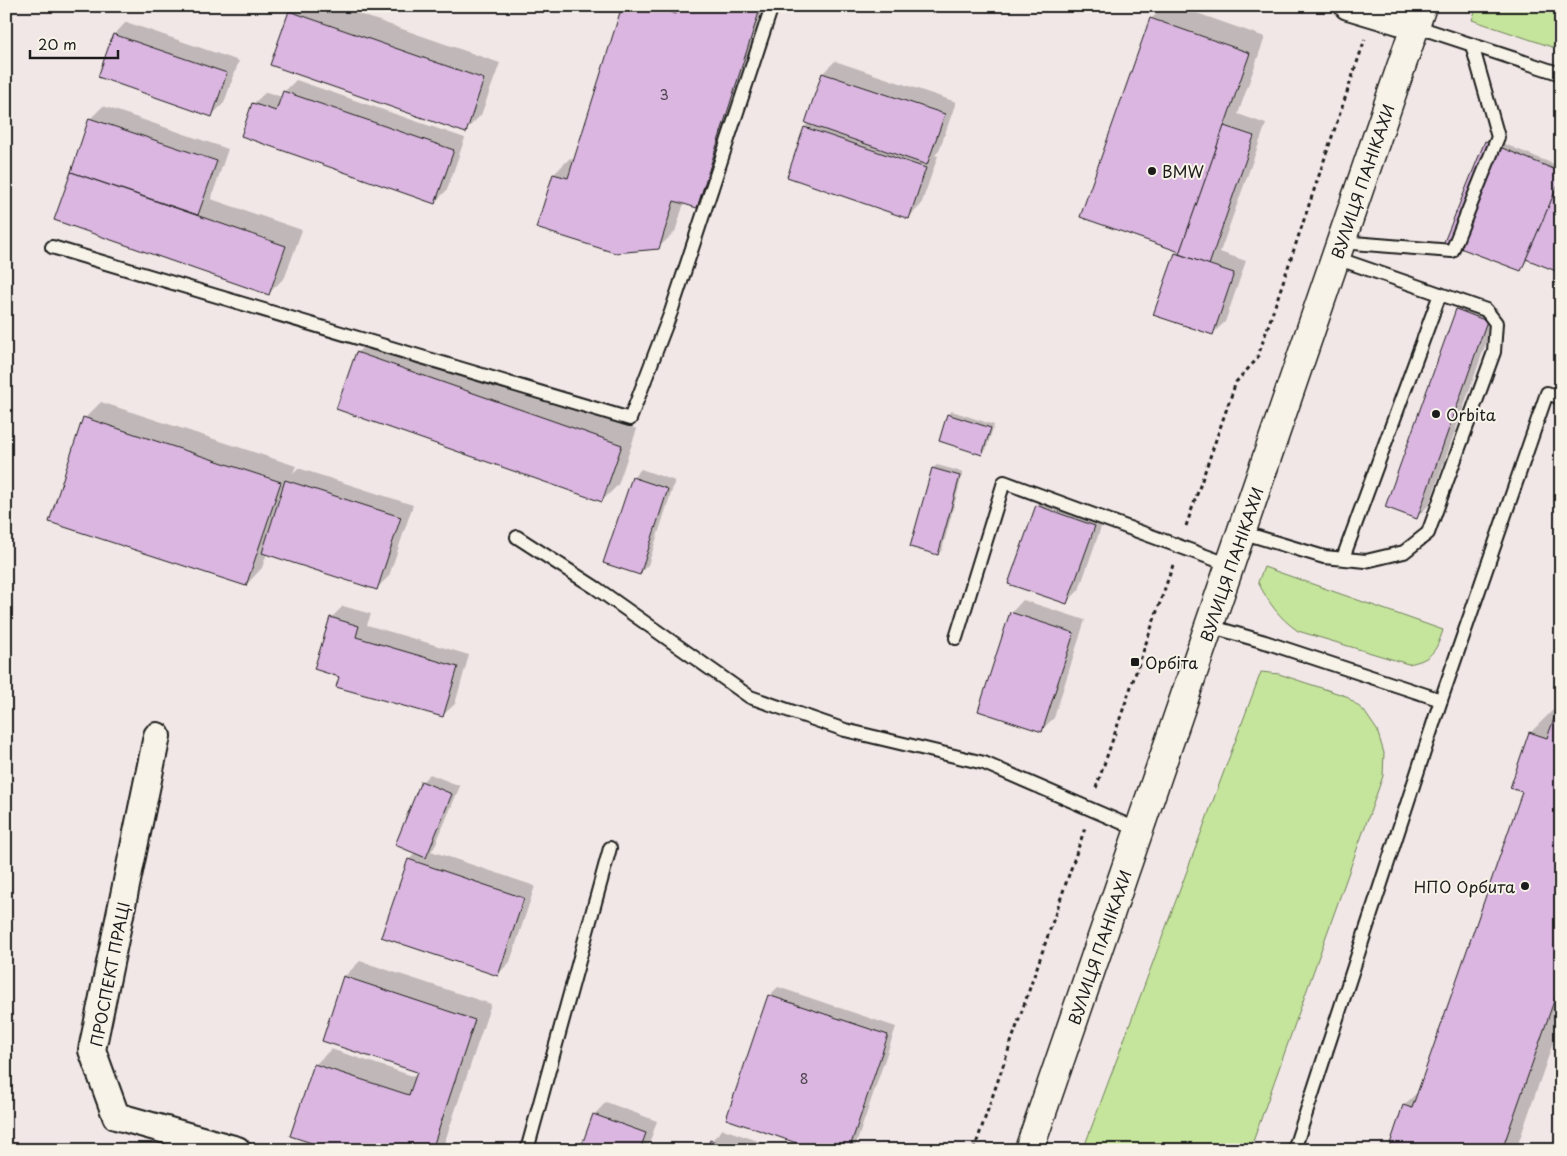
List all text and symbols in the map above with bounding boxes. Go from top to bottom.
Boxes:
scale bar [30,28,118,60]
text: 20 m [38,32,77,55]
house number: 3 [659,84,669,105]
street label: ВУЛИЦЯ ПАНІКАХИ [1324,100,1400,262]
place label: BMW [1162,159,1205,183]
marker: BMW [1146,165,1158,177]
place label: Orbita [1446,402,1496,426]
marker: Orbita [1430,408,1442,420]
street label: ВУЛИЦЯ ПАНІКАХИ [1193,483,1269,645]
place label: Орбіта [1145,650,1198,674]
marker: Орбіта [1129,656,1141,668]
street label: ВУЛИЦЯ ПАНІКАХИ [1061,866,1137,1028]
place label: НПО Орбита [1414,874,1515,898]
marker: НПО Орбита [1519,880,1531,892]
street label: ПРОСПЕКТ ПРАЦІ [83,900,135,1048]
house number: 8 [800,1068,808,1089]

